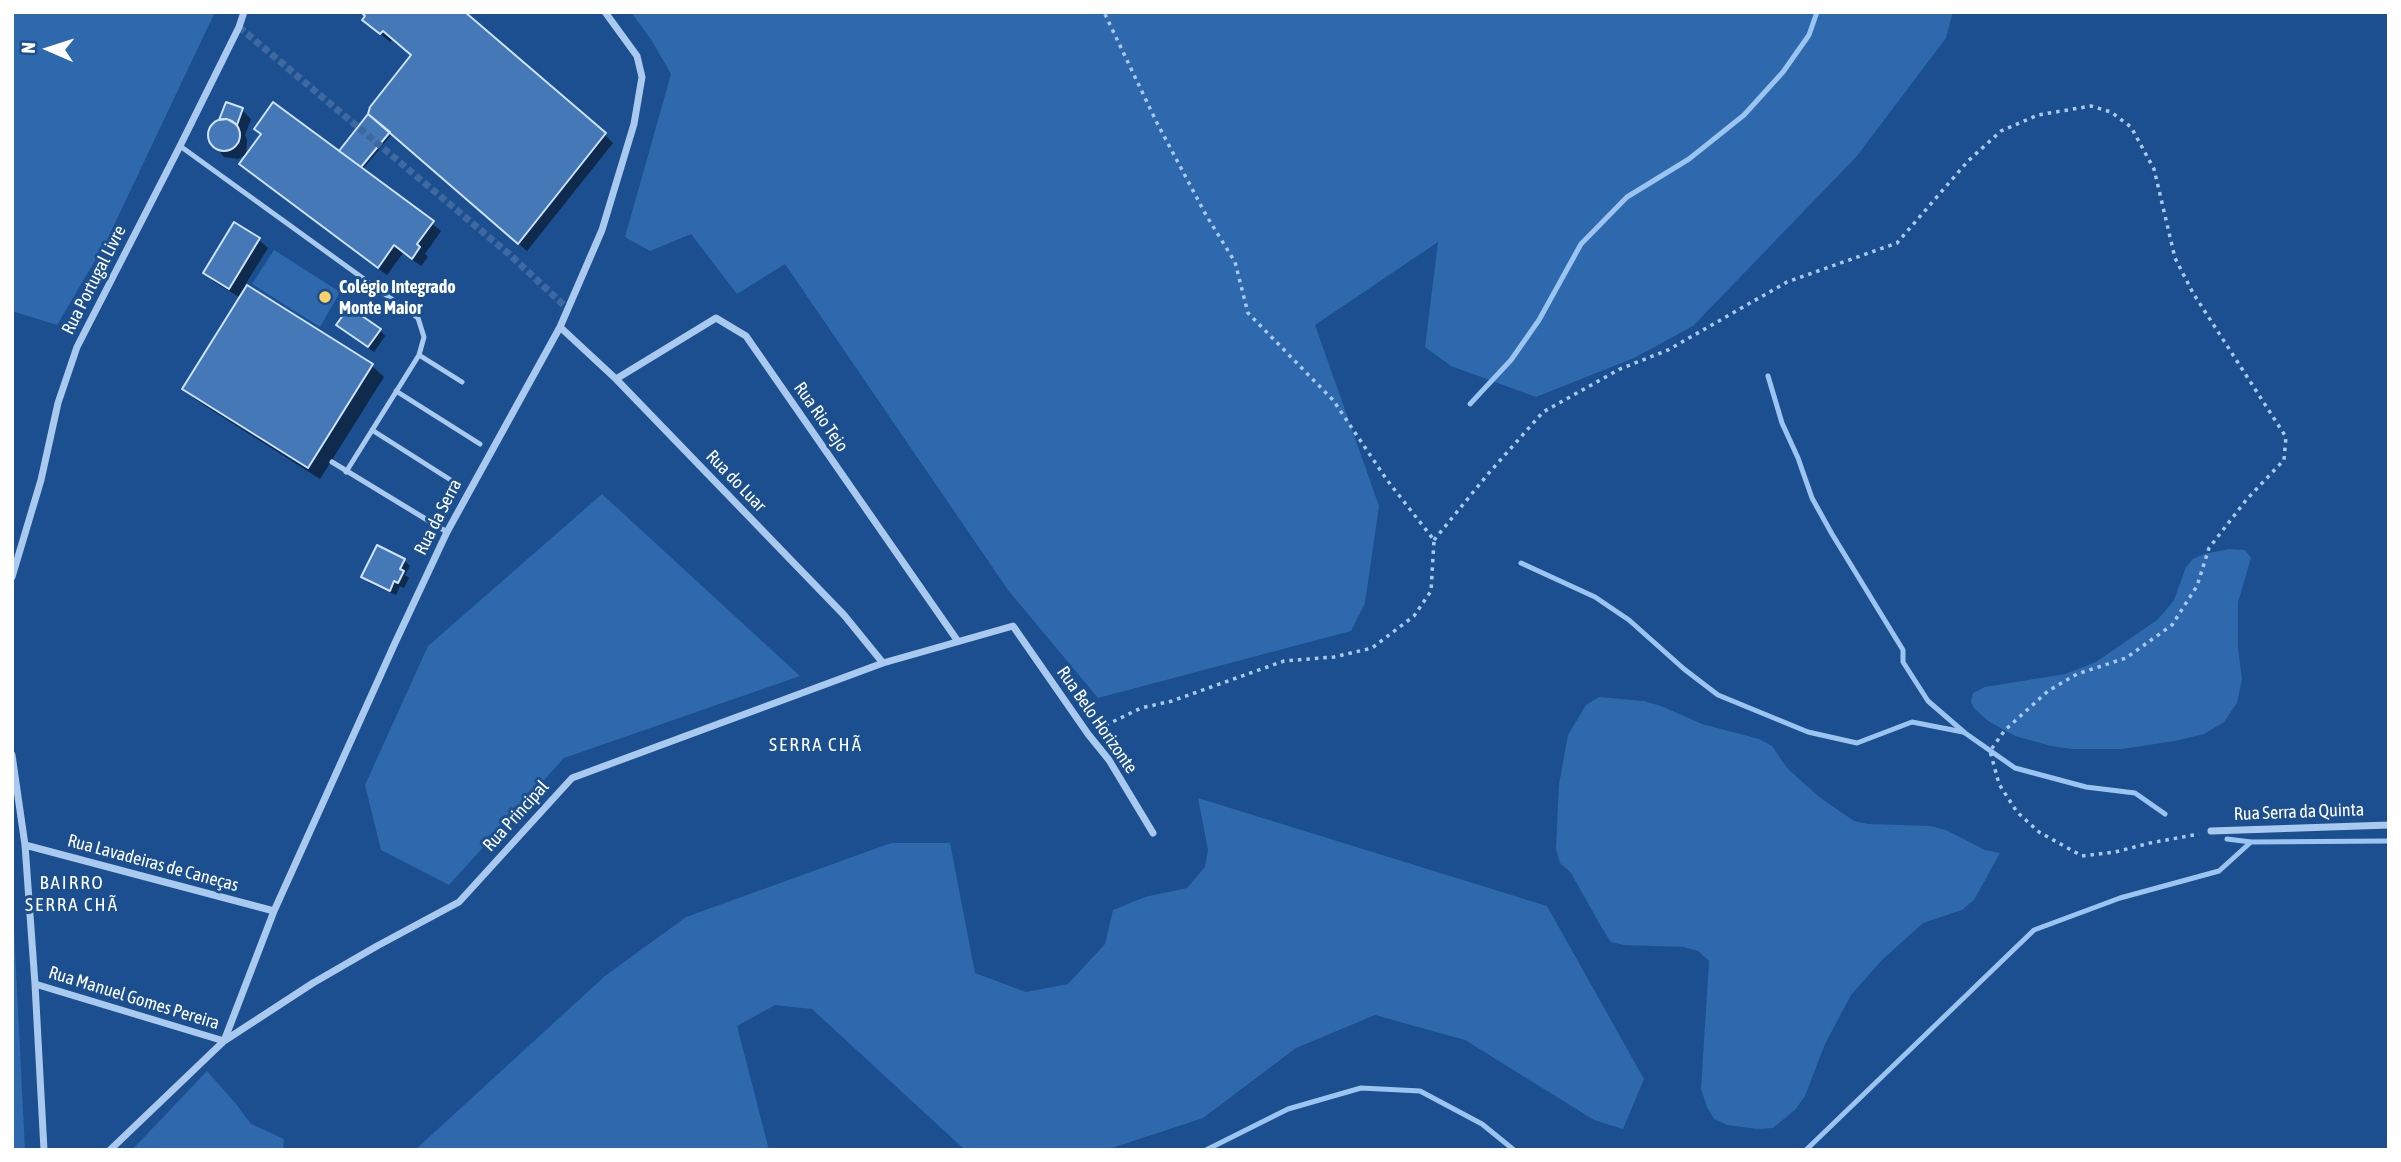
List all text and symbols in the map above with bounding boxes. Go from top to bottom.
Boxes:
north arrow [14,14,84,84]
text: N [17,42,39,54]
street label: Rua Portugal Livre [57,222,131,338]
place label: Colégio Integrado Monte Maior [339,276,456,318]
marker: Colégio Integrado Monte Maior [317,289,333,305]
street label: Rua Rio Tejo [789,378,853,456]
street label: Rua do Luar [701,446,771,516]
street label: Rua da Serra [410,475,466,559]
street label: Rua Belo Horizonte [1052,662,1142,778]
district label: SERRA CHÃ [770,734,862,756]
street label: Rua Principal [479,776,553,856]
street label: Rua Serra da Quinta [2233,799,2365,825]
street label: Rua Lavadeiras de Caneças [65,830,241,896]
district label: BAIRRO SERRA CHÃ [26,872,118,916]
street label: Rua Manuel Gomes Pereira [46,962,222,1034]

